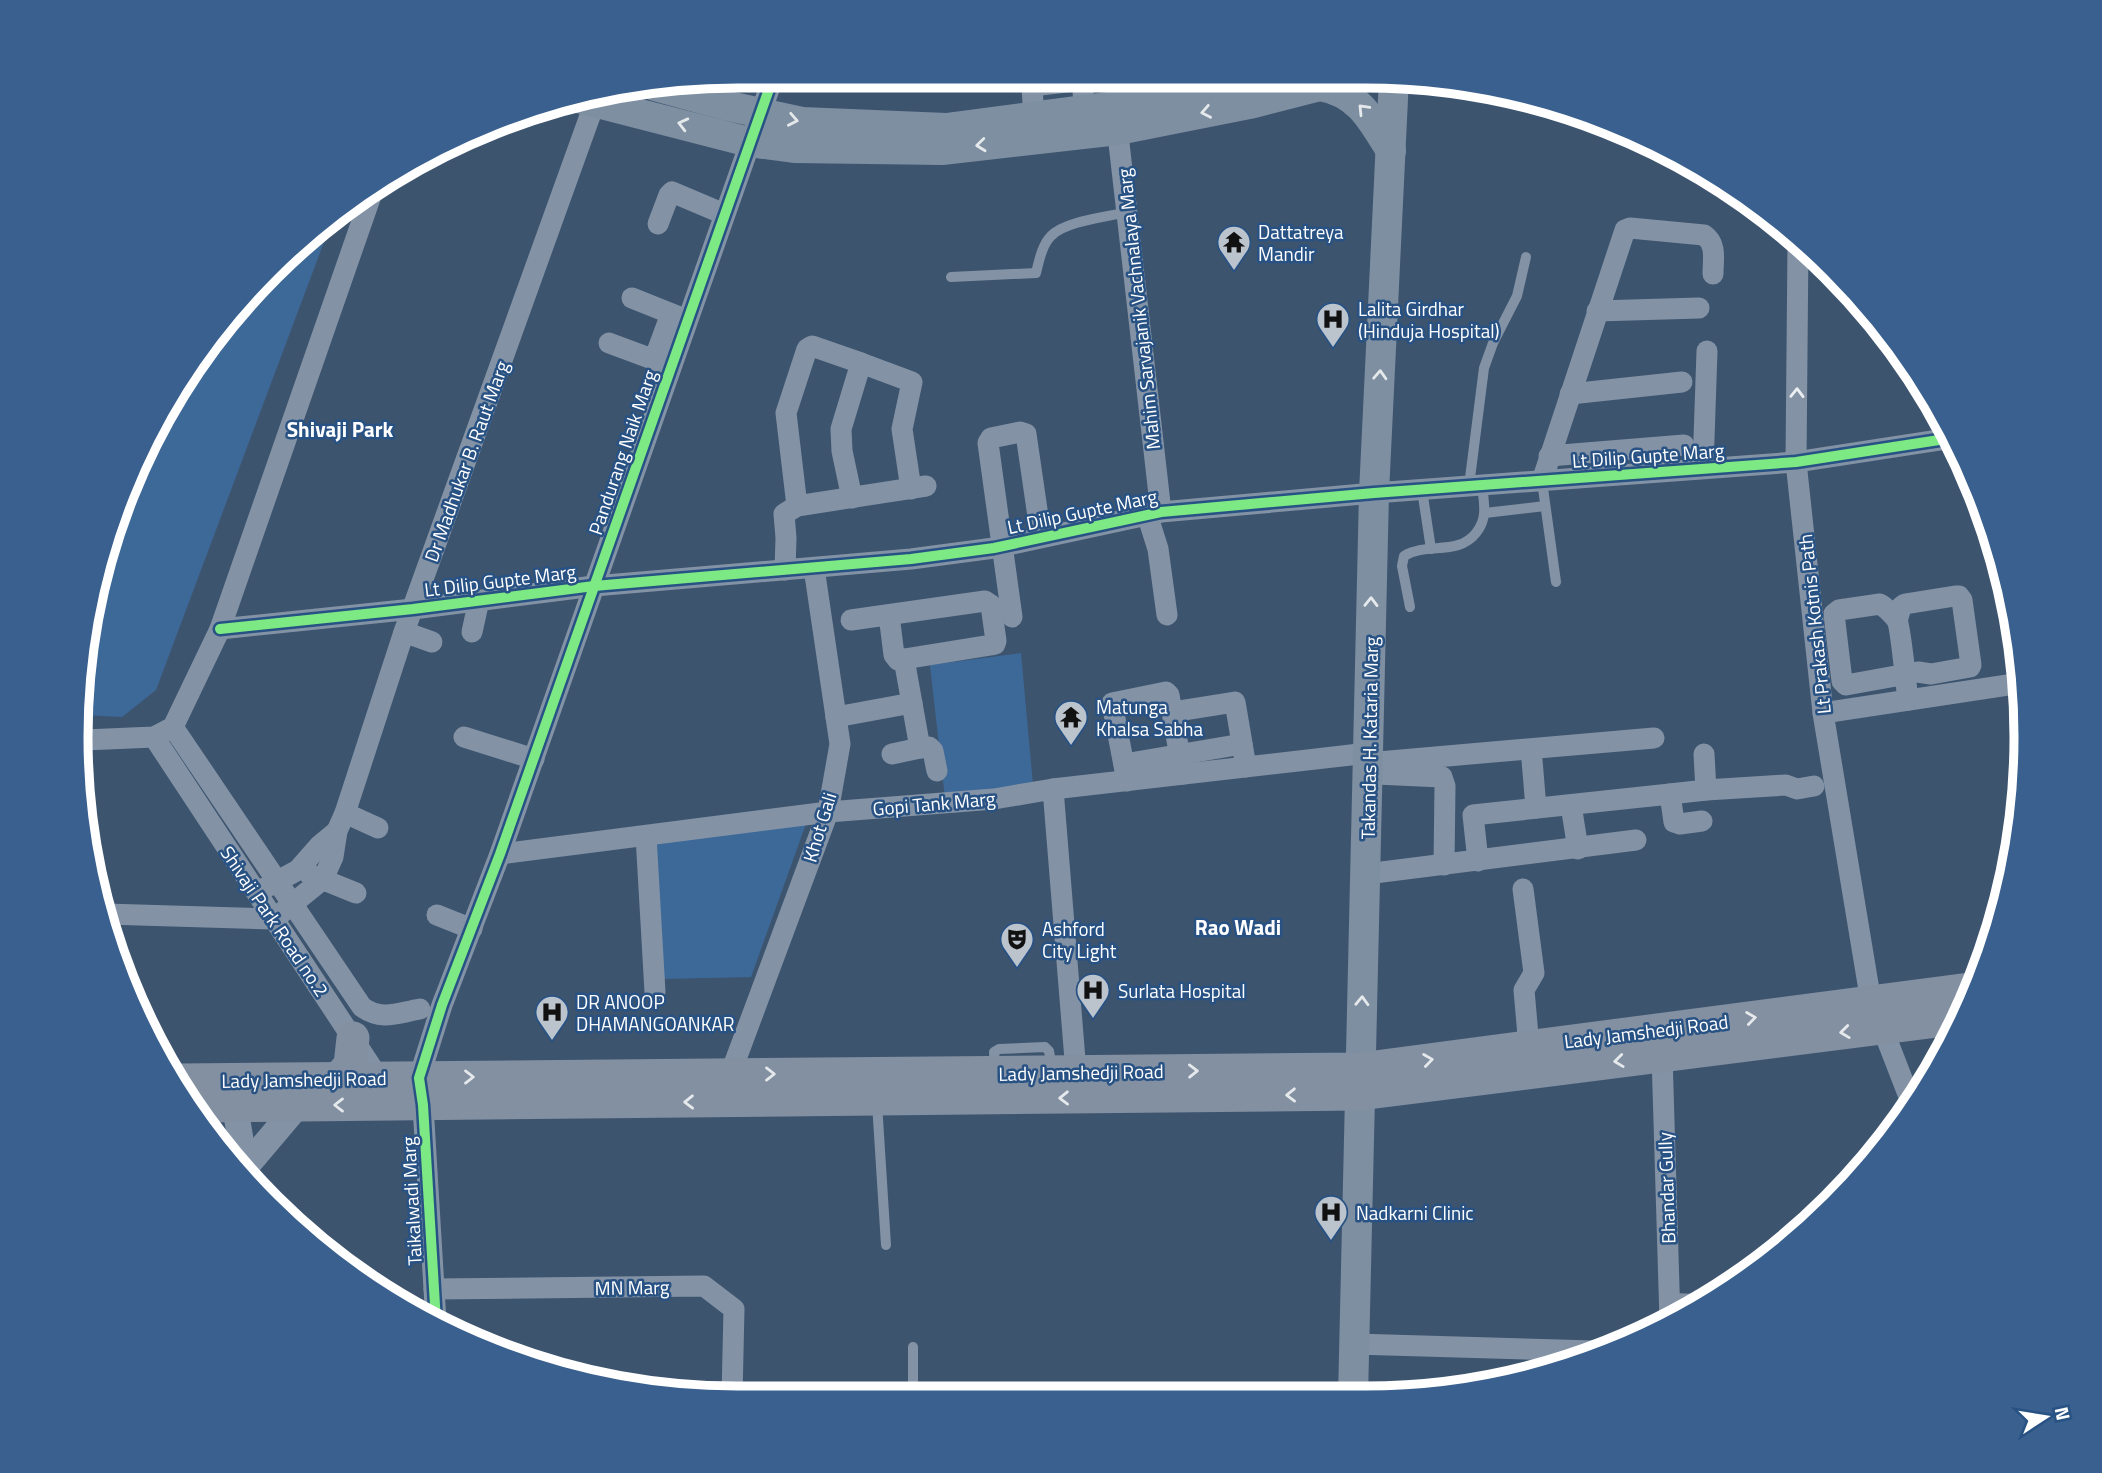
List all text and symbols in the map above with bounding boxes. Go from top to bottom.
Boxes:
one-way arrow [1200,104,1212,119]
one-way arrow [1359,105,1371,118]
one-way arrow [787,111,799,126]
one-way arrow [677,118,689,132]
one-way arrow [975,138,987,153]
street label: Mahim Sarvajanik Vachnalaya Marg [1109,167,1167,451]
place label: Dattatreya Mandir [1258,217,1344,268]
temple icon: Dattatreya Mandir [1215,223,1253,272]
place label: Lalita Girdhar (Hinduja Hospital) [1358,294,1500,345]
hospital icon: Lalita Girdhar (Hinduja Hospital) [1314,300,1352,349]
street label: Dr Madhukar B. Raut Marg [416,356,516,566]
street label: Pandurang Naik Marg [580,365,664,538]
one-way arrow [1372,369,1387,380]
one-way arrow [1789,388,1804,399]
district label: Shivaji Park [287,413,393,445]
street label: Lt Dilip Gupte Marg [1571,435,1725,475]
street label: Lt Dilip Gupte Marg [1004,481,1160,541]
street label: Lt Prakash Kotnis Path [1790,533,1838,715]
street label: Lt Dilip Gupte Marg [422,556,578,604]
one-way arrow [1363,596,1379,607]
street label: Takandas H. Kataria Marg [1353,636,1385,840]
place label: Matunga Khalsa Sabha [1096,692,1203,743]
temple icon: Matunga Khalsa Sabha [1052,698,1090,747]
street label: Gopi Tank Marg [871,783,997,823]
street label: Khot Gali [795,789,843,865]
street label: Shivaji Park Road no.2 [214,840,336,1002]
district label: Rao Wadi [1195,911,1281,943]
place label: Ashford City Light [1042,914,1117,965]
theatre icon: Ashford City Light [998,920,1036,969]
hospital icon: Surlata Hospital [1074,971,1112,1020]
place label: Surlata Hospital [1118,976,1246,1005]
place label: DR ANOOP DHAMANGOANKAR [576,987,735,1038]
hospital icon: DR ANOOP DHAMANGOANKAR [533,993,571,1042]
one-way arrow [1355,995,1370,1006]
street label: Lady Jamshedji Road [1562,1007,1730,1055]
one-way arrow [1745,1010,1757,1025]
one-way arrow [1839,1024,1850,1039]
one-way arrow [1422,1053,1434,1068]
one-way arrow [1613,1053,1625,1068]
street label: Lady Jamshedji Road [998,1056,1164,1088]
street label: Lady Jamshedji Road [221,1063,387,1095]
one-way arrow [1188,1063,1199,1078]
one-way arrow [765,1066,776,1082]
one-way arrow [464,1069,475,1085]
one-way arrow [1286,1087,1296,1103]
one-way arrow [1058,1090,1069,1106]
one-way arrow [684,1094,694,1110]
one-way arrow [334,1097,344,1113]
street label: Bhandar Gully [1650,1132,1682,1244]
street label: Taikalwadi Marg [393,1136,429,1266]
hospital icon: Nadkarni Clinic [1312,1193,1350,1242]
place label: Nadkarni Clinic [1356,1198,1474,1227]
street label: MN Marg [594,1272,670,1302]
north arrow [2011,1382,2081,1452]
text: N [2048,1404,2079,1423]

